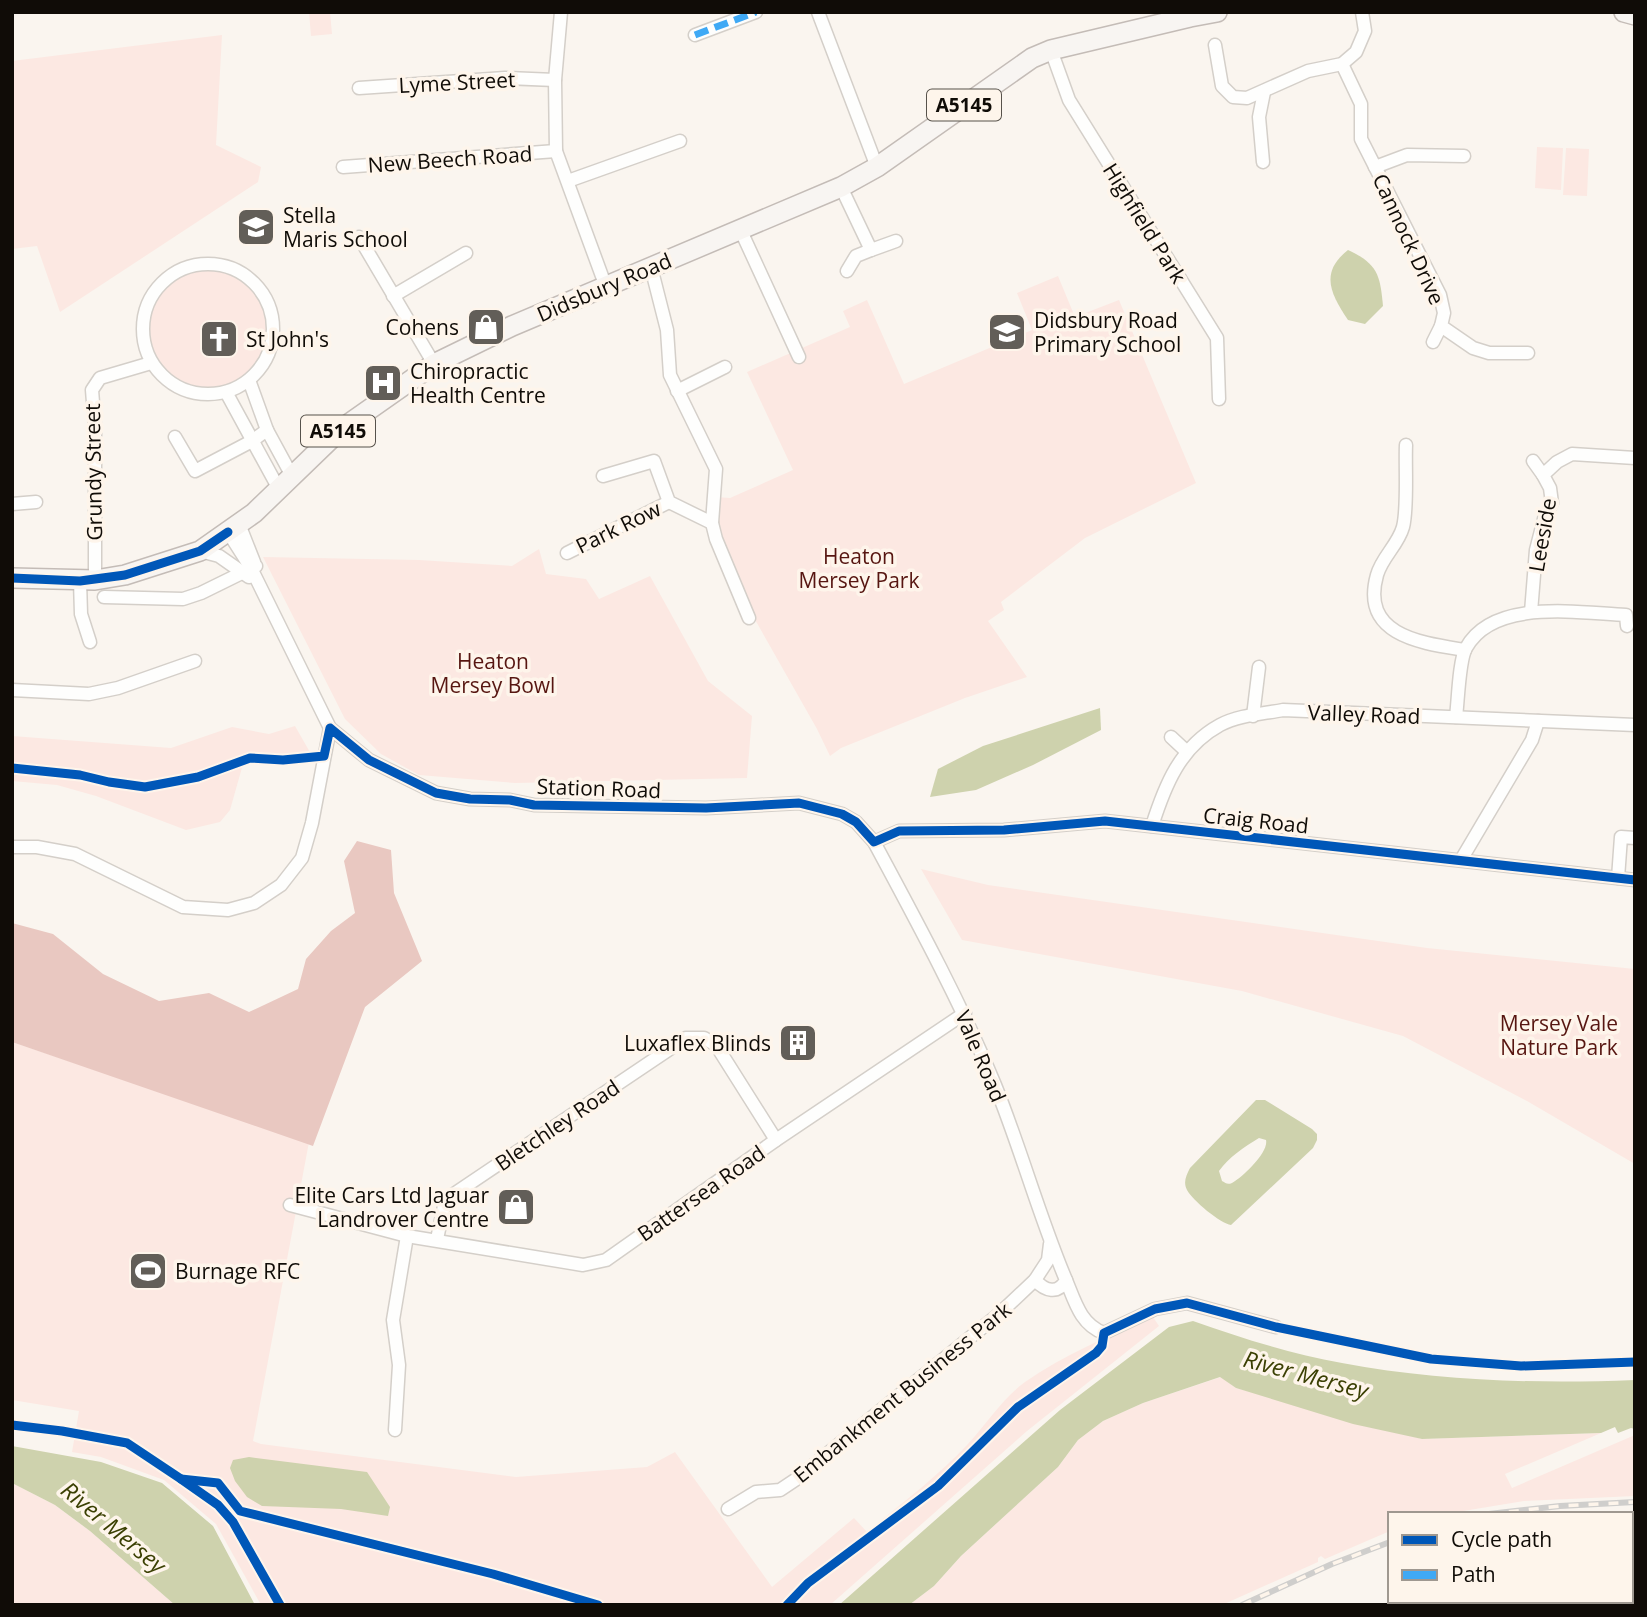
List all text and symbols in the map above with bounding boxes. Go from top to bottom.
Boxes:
street label: Lyme Street [398,65,516,99]
road number: A5145 [927,90,1001,120]
street label: New Beech Road [367,139,533,179]
street label: Highfield Park [1097,158,1193,288]
street label: Cannock Drive [1366,169,1452,309]
place label: Stella Maris School [283,201,408,253]
school or university icon: Stella Maris School [235,206,277,248]
street label: Didsbury Road [532,246,676,328]
shop icon: Cohens [465,306,507,348]
place label: Didsbury Road Primary School [1034,306,1181,358]
school or university icon: Didsbury Road Primary School [986,311,1028,353]
place label: Cohens [386,313,459,341]
church icon: St John's [198,318,240,360]
place label: St John's [246,325,329,353]
place label: Chiropractic Health Centre [410,357,546,409]
hospital icon: Chiropractic Health Centre [362,362,404,404]
street label: Grundy Street [78,403,108,541]
road number: A5145 [301,416,375,446]
street label: Park Row [571,494,666,560]
street label: Leeside [1522,496,1562,574]
park label: Heaton Mersey Park [799,542,919,594]
park label: Heaton Mersey Bowl [431,647,555,699]
street label: Valley Road [1307,698,1421,730]
street label: Station Road [536,772,662,804]
street label: Craig Road [1202,801,1310,839]
street label: Vale Road [949,1006,1013,1106]
park label: Mersey Vale Nature Park [1500,1009,1618,1061]
building icon: Luxaflex Blinds [777,1022,819,1064]
place label: Luxaflex Blinds [624,1029,771,1057]
street label: Bletchley Road [489,1073,625,1177]
street label: Battersea Road [632,1139,770,1247]
place label: Elite Cars Ltd Jaguar Landrover Centre [294,1181,489,1233]
shop icon: Elite Cars Ltd Jaguar Landrover Centre [495,1186,537,1228]
sports icon: Burnage RFC [127,1250,169,1292]
place label: Burnage RFC [175,1257,300,1285]
street label: Embankment Business Park [787,1295,1017,1489]
water label: River Mersey [1240,1342,1373,1406]
water label: River Mersey [55,1474,174,1581]
legend [1388,1512,1633,1603]
text: Cycle path [1451,1525,1552,1553]
text: Path [1451,1560,1496,1588]

